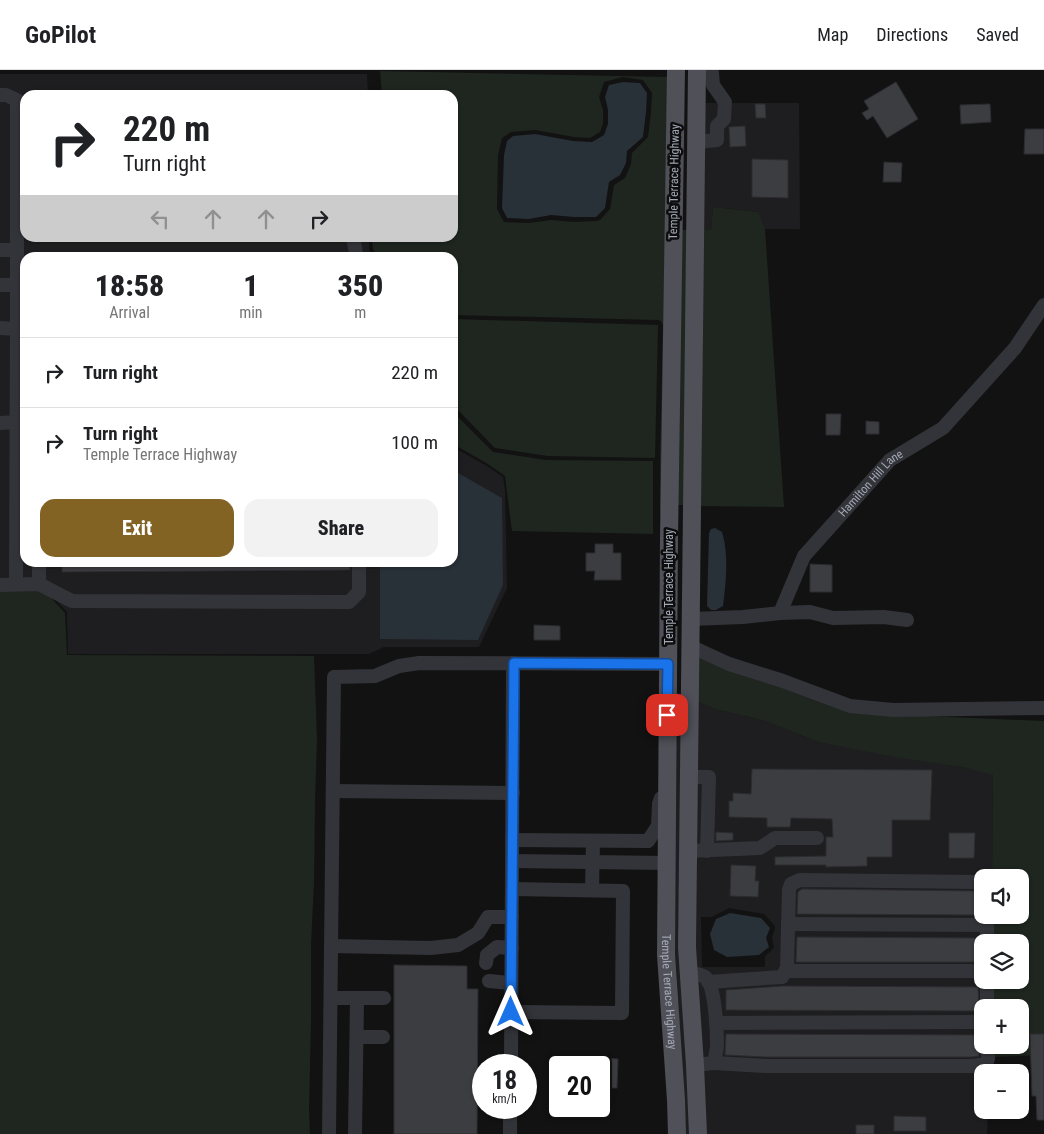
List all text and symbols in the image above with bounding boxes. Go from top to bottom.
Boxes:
text: GoPilot [25,21,96,49]
text: Map [817,24,848,45]
text: Directions [876,24,948,45]
text: Saved [976,24,1019,45]
text: 220 m [123,109,210,150]
icon: right [40,110,105,175]
street label: Temple Terrace Highway [666,124,682,240]
text: Turn right [123,151,206,176]
icon: left [146,205,174,233]
icon: ahead [199,205,227,233]
icon: ahead [252,205,280,233]
icon: right [305,205,333,233]
text: 18:58 [95,268,164,303]
text: 1 [243,268,258,303]
text: 350 [337,268,383,303]
text: Arrival [109,303,150,322]
text: min [239,303,263,322]
text: m [354,303,366,322]
icon: right [40,359,68,387]
text: Turn right [83,361,158,384]
text: 220 m [391,361,438,384]
text: Turn right [83,422,158,445]
icon: right [40,429,68,457]
text: 100 m [391,431,438,454]
text: Temple Terrace Highway [83,445,237,464]
street label: Hamilton Hill Lane [836,447,906,520]
button: Exit [40,499,234,557]
button: Share [244,499,438,557]
street label: Temple Terrace Highway [662,529,676,645]
pin [646,694,688,736]
icon: arrive [653,701,681,729]
map controls [974,869,1029,1119]
button: sound [974,869,1029,924]
street label: Temple Terrace Highway [659,934,680,1050]
button: layers [974,934,1029,989]
position arrow [484,985,536,1037]
button: + [974,999,1029,1054]
speed limit sign: 20 [547,1054,612,1119]
button: − [974,1064,1029,1119]
text: 18 [492,1066,517,1095]
text: km/h [492,1092,517,1106]

